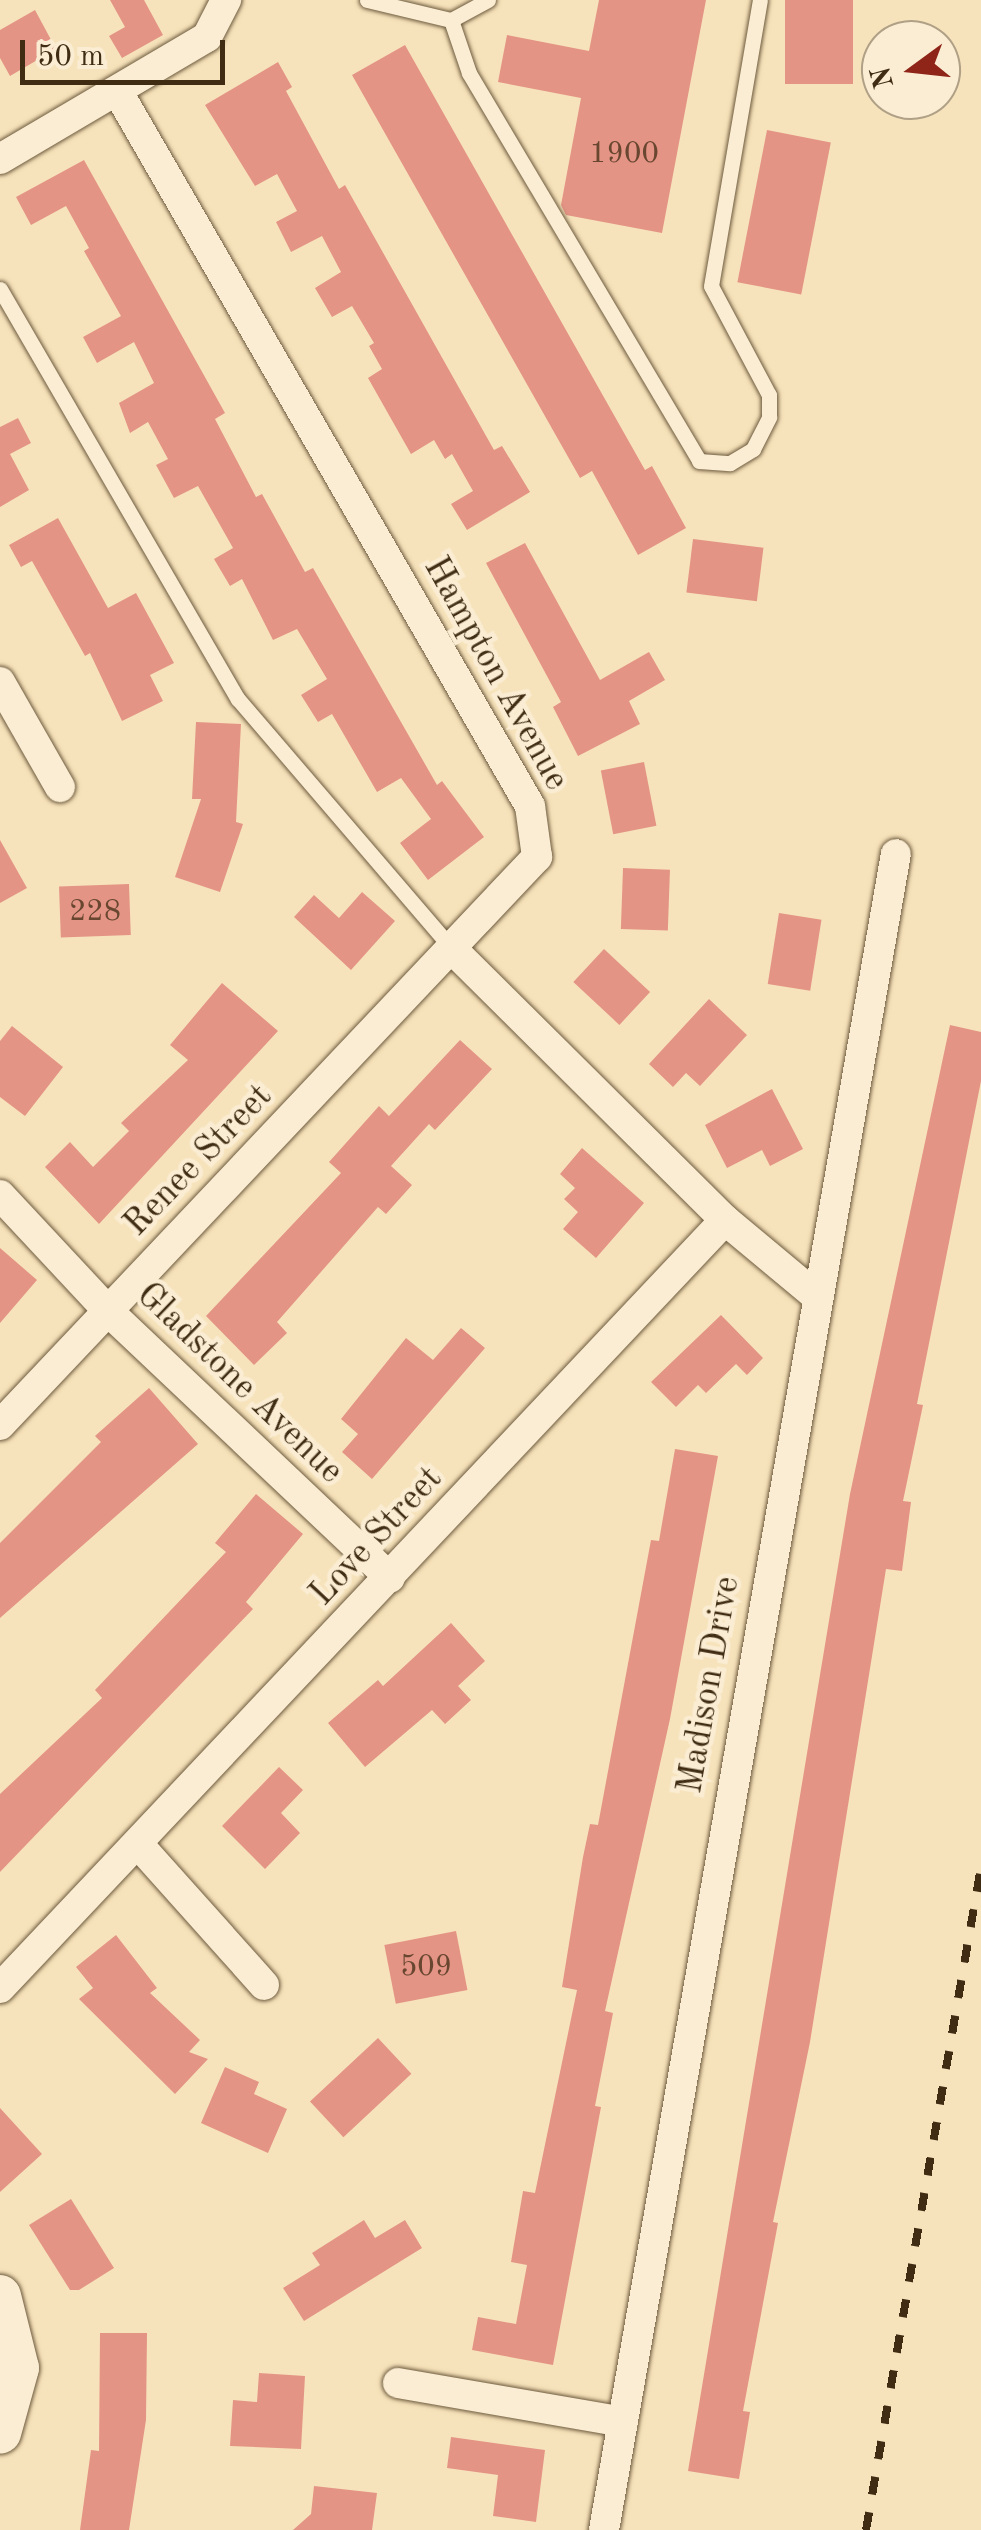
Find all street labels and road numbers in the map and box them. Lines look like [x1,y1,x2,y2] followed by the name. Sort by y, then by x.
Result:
[414,550,576,798] street label: Hampton Avenue
[116,1076,282,1246] street label: Renee Street
[127,1275,351,1493] street label: Gladstone Avenue
[302,1459,452,1615] street label: Love Street
[670,1573,750,1797] street label: Madison Drive

